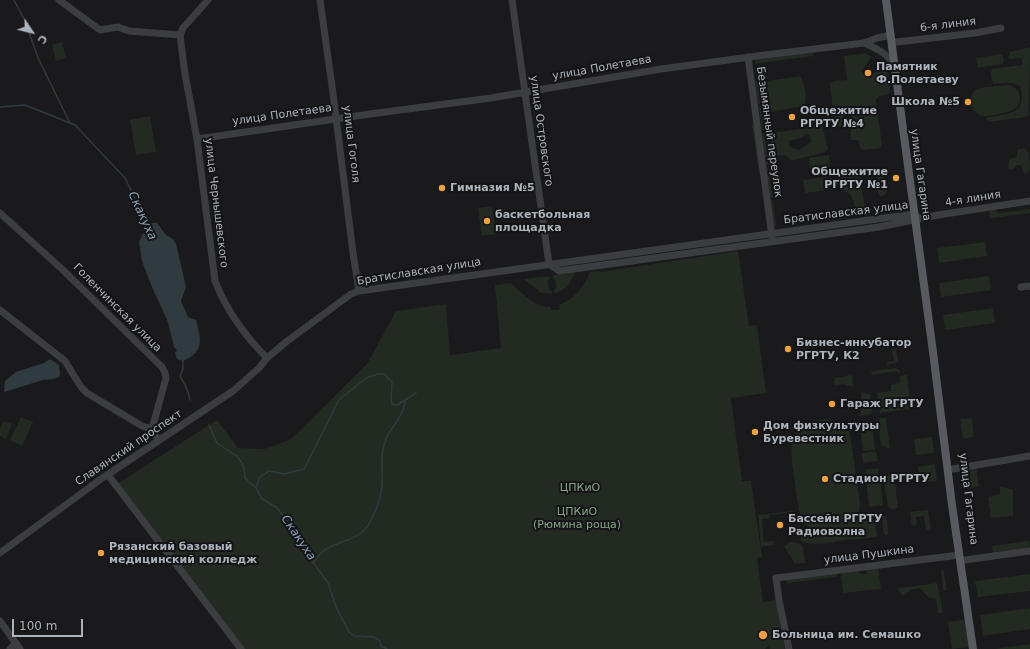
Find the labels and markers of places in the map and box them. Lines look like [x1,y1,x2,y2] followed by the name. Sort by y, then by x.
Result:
[876,60,959,86] place label: Памятник Ф.Полетаеву
[863,68,873,78] marker: Памятник Ф.Полетаеву
[891,95,960,109] place label: Школа №5
[963,97,973,107] marker: Школа №5
[800,104,877,130] place label: Общежитие РГРТУ №4
[787,112,797,122] marker: Общежитие РГРТУ №4
[811,165,888,191] place label: Общежитие РГРТУ №1
[891,173,901,183] marker: Общежитие РГРТУ №1
[450,181,535,195] place label: Гимназия №5
[437,183,447,193] marker: Гимназия №5
[495,208,590,234] place label: баскетбольная площадка
[482,216,492,226] marker: баскетбольная площадка
[796,336,911,362] place label: Бизнес-инкубатор РГРТУ, К2
[783,344,793,354] marker: Бизнес-инкубатор РГРТУ, К2
[840,397,924,411] place label: Гараж РГРТУ
[827,399,837,409] marker: Гараж РГРТУ
[763,419,879,445] place label: Дом физкультуры Буревестник
[750,427,760,437] marker: Дом физкультуры Буревестник
[833,472,930,486] place label: Стадион РГРТУ
[820,474,830,484] marker: Стадион РГРТУ
[788,512,883,538] place label: Бассейн РГРТУ Радиоволна
[775,520,785,530] marker: Бассейн РГРТУ Радиоволна
[109,540,257,566] place label: Рязанский базовый медицинский колледж
[96,548,106,558] marker: Рязанский базовый медицинский колледж
[772,628,921,642] place label: Больница им. Семашко
[757,629,769,641] marker: Больница им. Семашко

